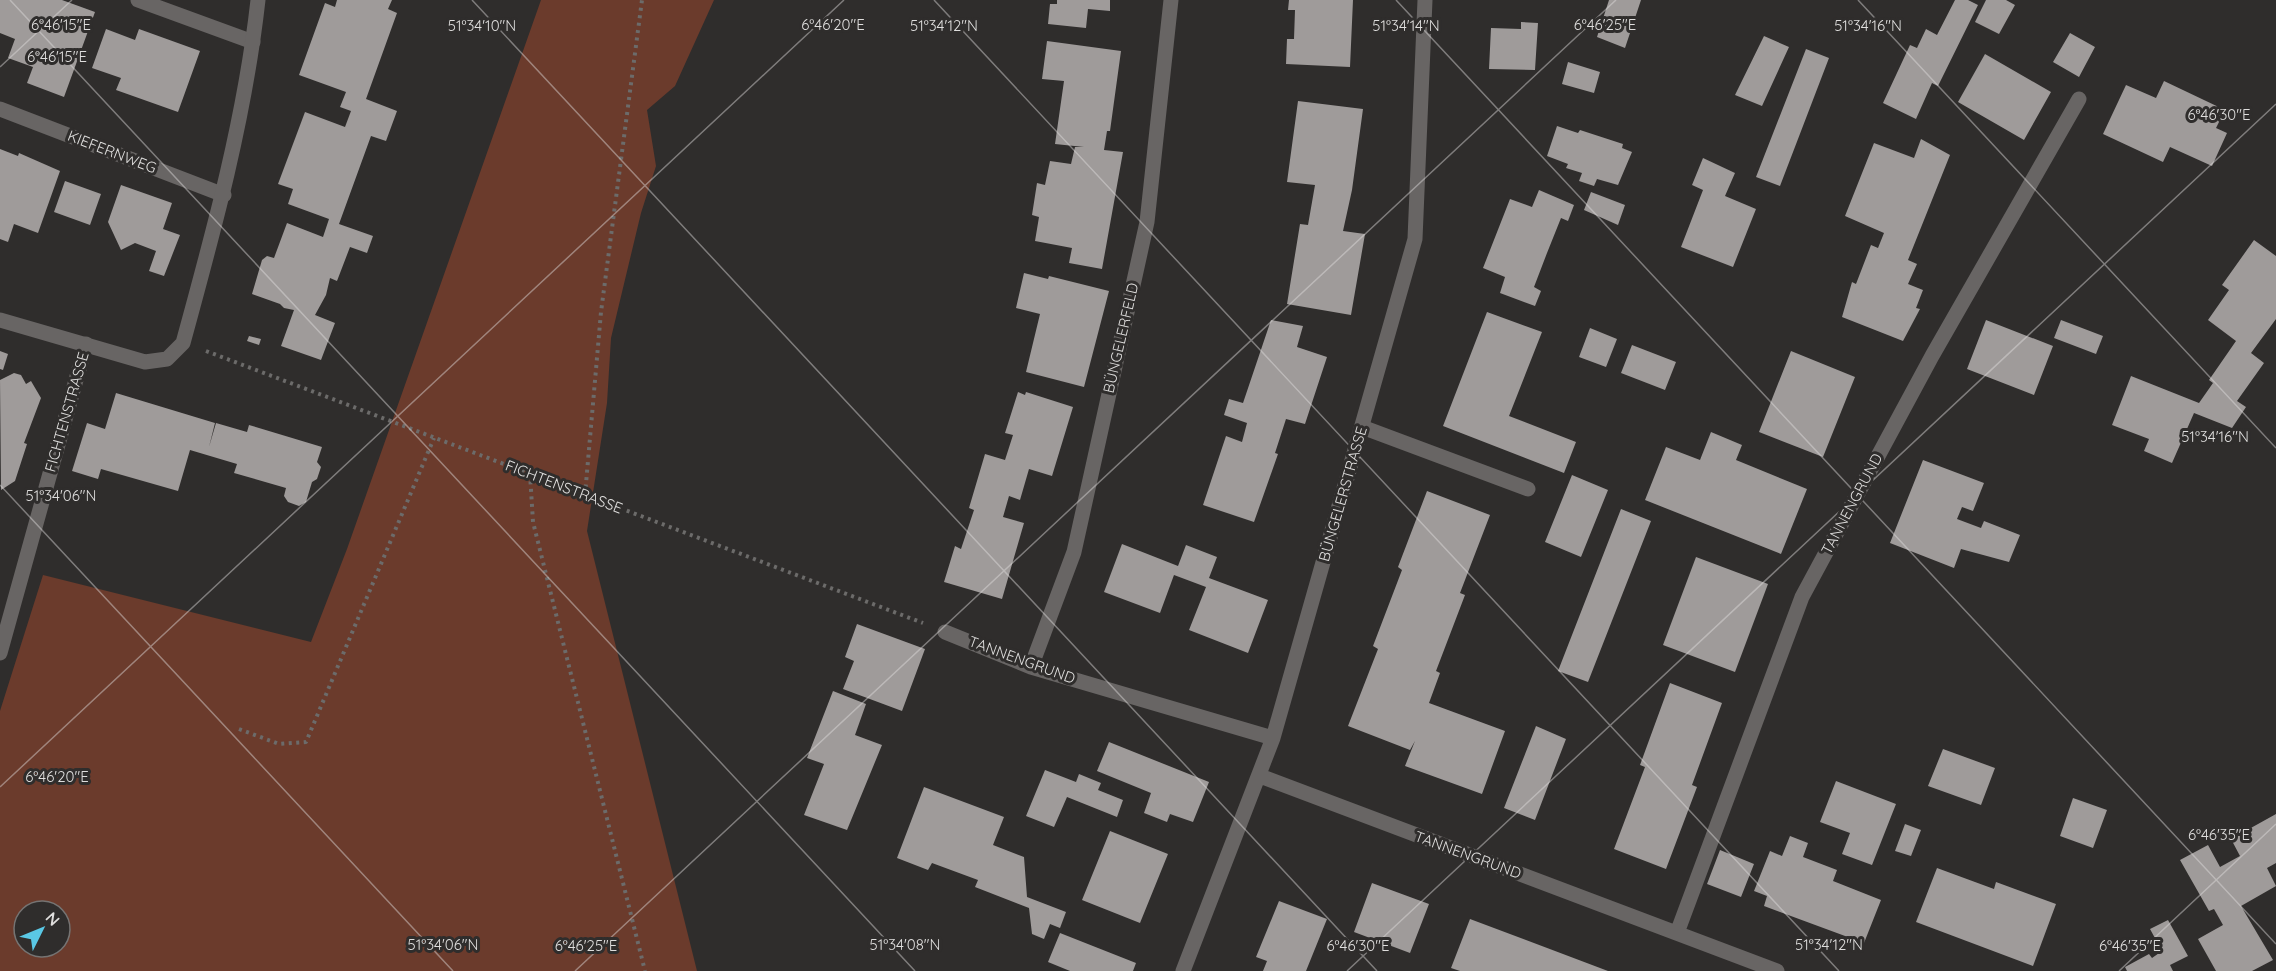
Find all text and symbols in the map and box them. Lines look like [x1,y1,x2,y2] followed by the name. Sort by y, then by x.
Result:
[31,15,91,34] text: 6°46'15"E
[801,15,865,34] text: 6°46'20"E
[1574,15,1636,34] text: 6°46'25"E
[448,16,516,35] text: 51°34'10"N
[910,16,978,35] text: 51°34'12"N
[1372,16,1440,35] text: 51°34'14"N
[1834,16,1902,35] text: 51°34'16"N
[27,47,87,66] text: 6°46'15"E
[2188,105,2250,124] text: 6°46'30"E
[65,126,159,177] street label: KIEFERNWEG
[1099,281,1142,395] street label: BÜNGELERFELD
[40,350,93,474] street label: FICHTENSTRASSE
[1314,424,1371,564] street label: BÜNGELERSTRASSE
[2181,427,2249,446] text: 51°34'16"N
[1817,450,1886,558] street label: TANNENGRUND
[503,455,625,518] street label: FICHTENSTRASSE
[25,486,97,505] text: 51°34'06"N
[966,631,1078,688] street label: TANNENGRUND
[25,767,89,786] text: 6°46'20"E
[2188,825,2250,844] text: 6°46'35"E
[1412,826,1524,883] street label: TANNENGRUND
[12,899,72,959] north arrow
[42,908,64,930] text: N
[407,935,479,954] text: 51°34'06"N
[869,935,941,954] text: 51°34'08"N
[1795,935,1863,954] text: 51°34'12"N
[555,936,617,955] text: 6°46'25"E
[1327,936,1389,955] text: 6°46'30"E
[2099,936,2161,955] text: 6°46'35"E

